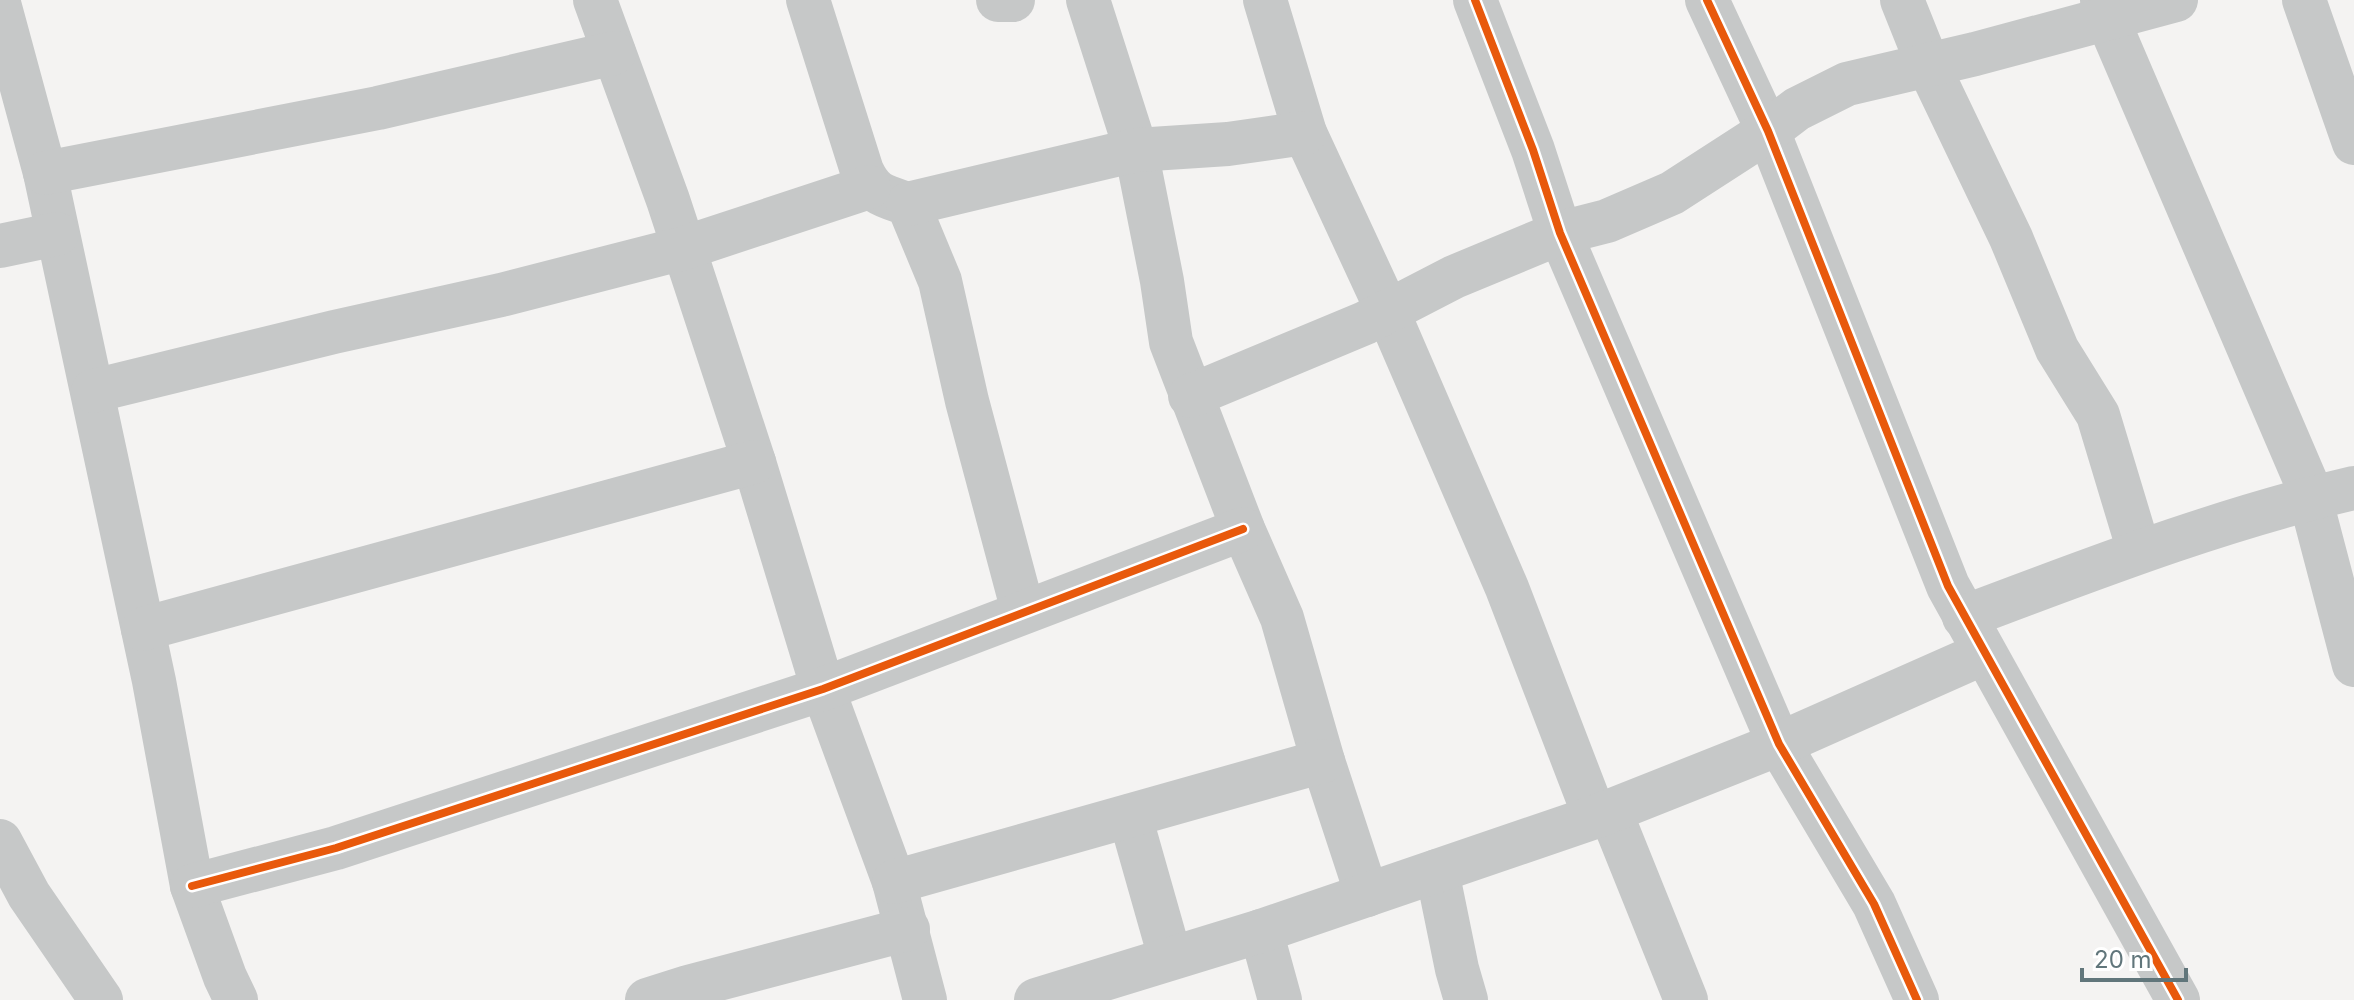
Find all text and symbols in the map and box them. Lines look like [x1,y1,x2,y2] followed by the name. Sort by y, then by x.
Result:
[2082,932,2186,982] scale bar
[2094,945,2152,974] text: 20 m

